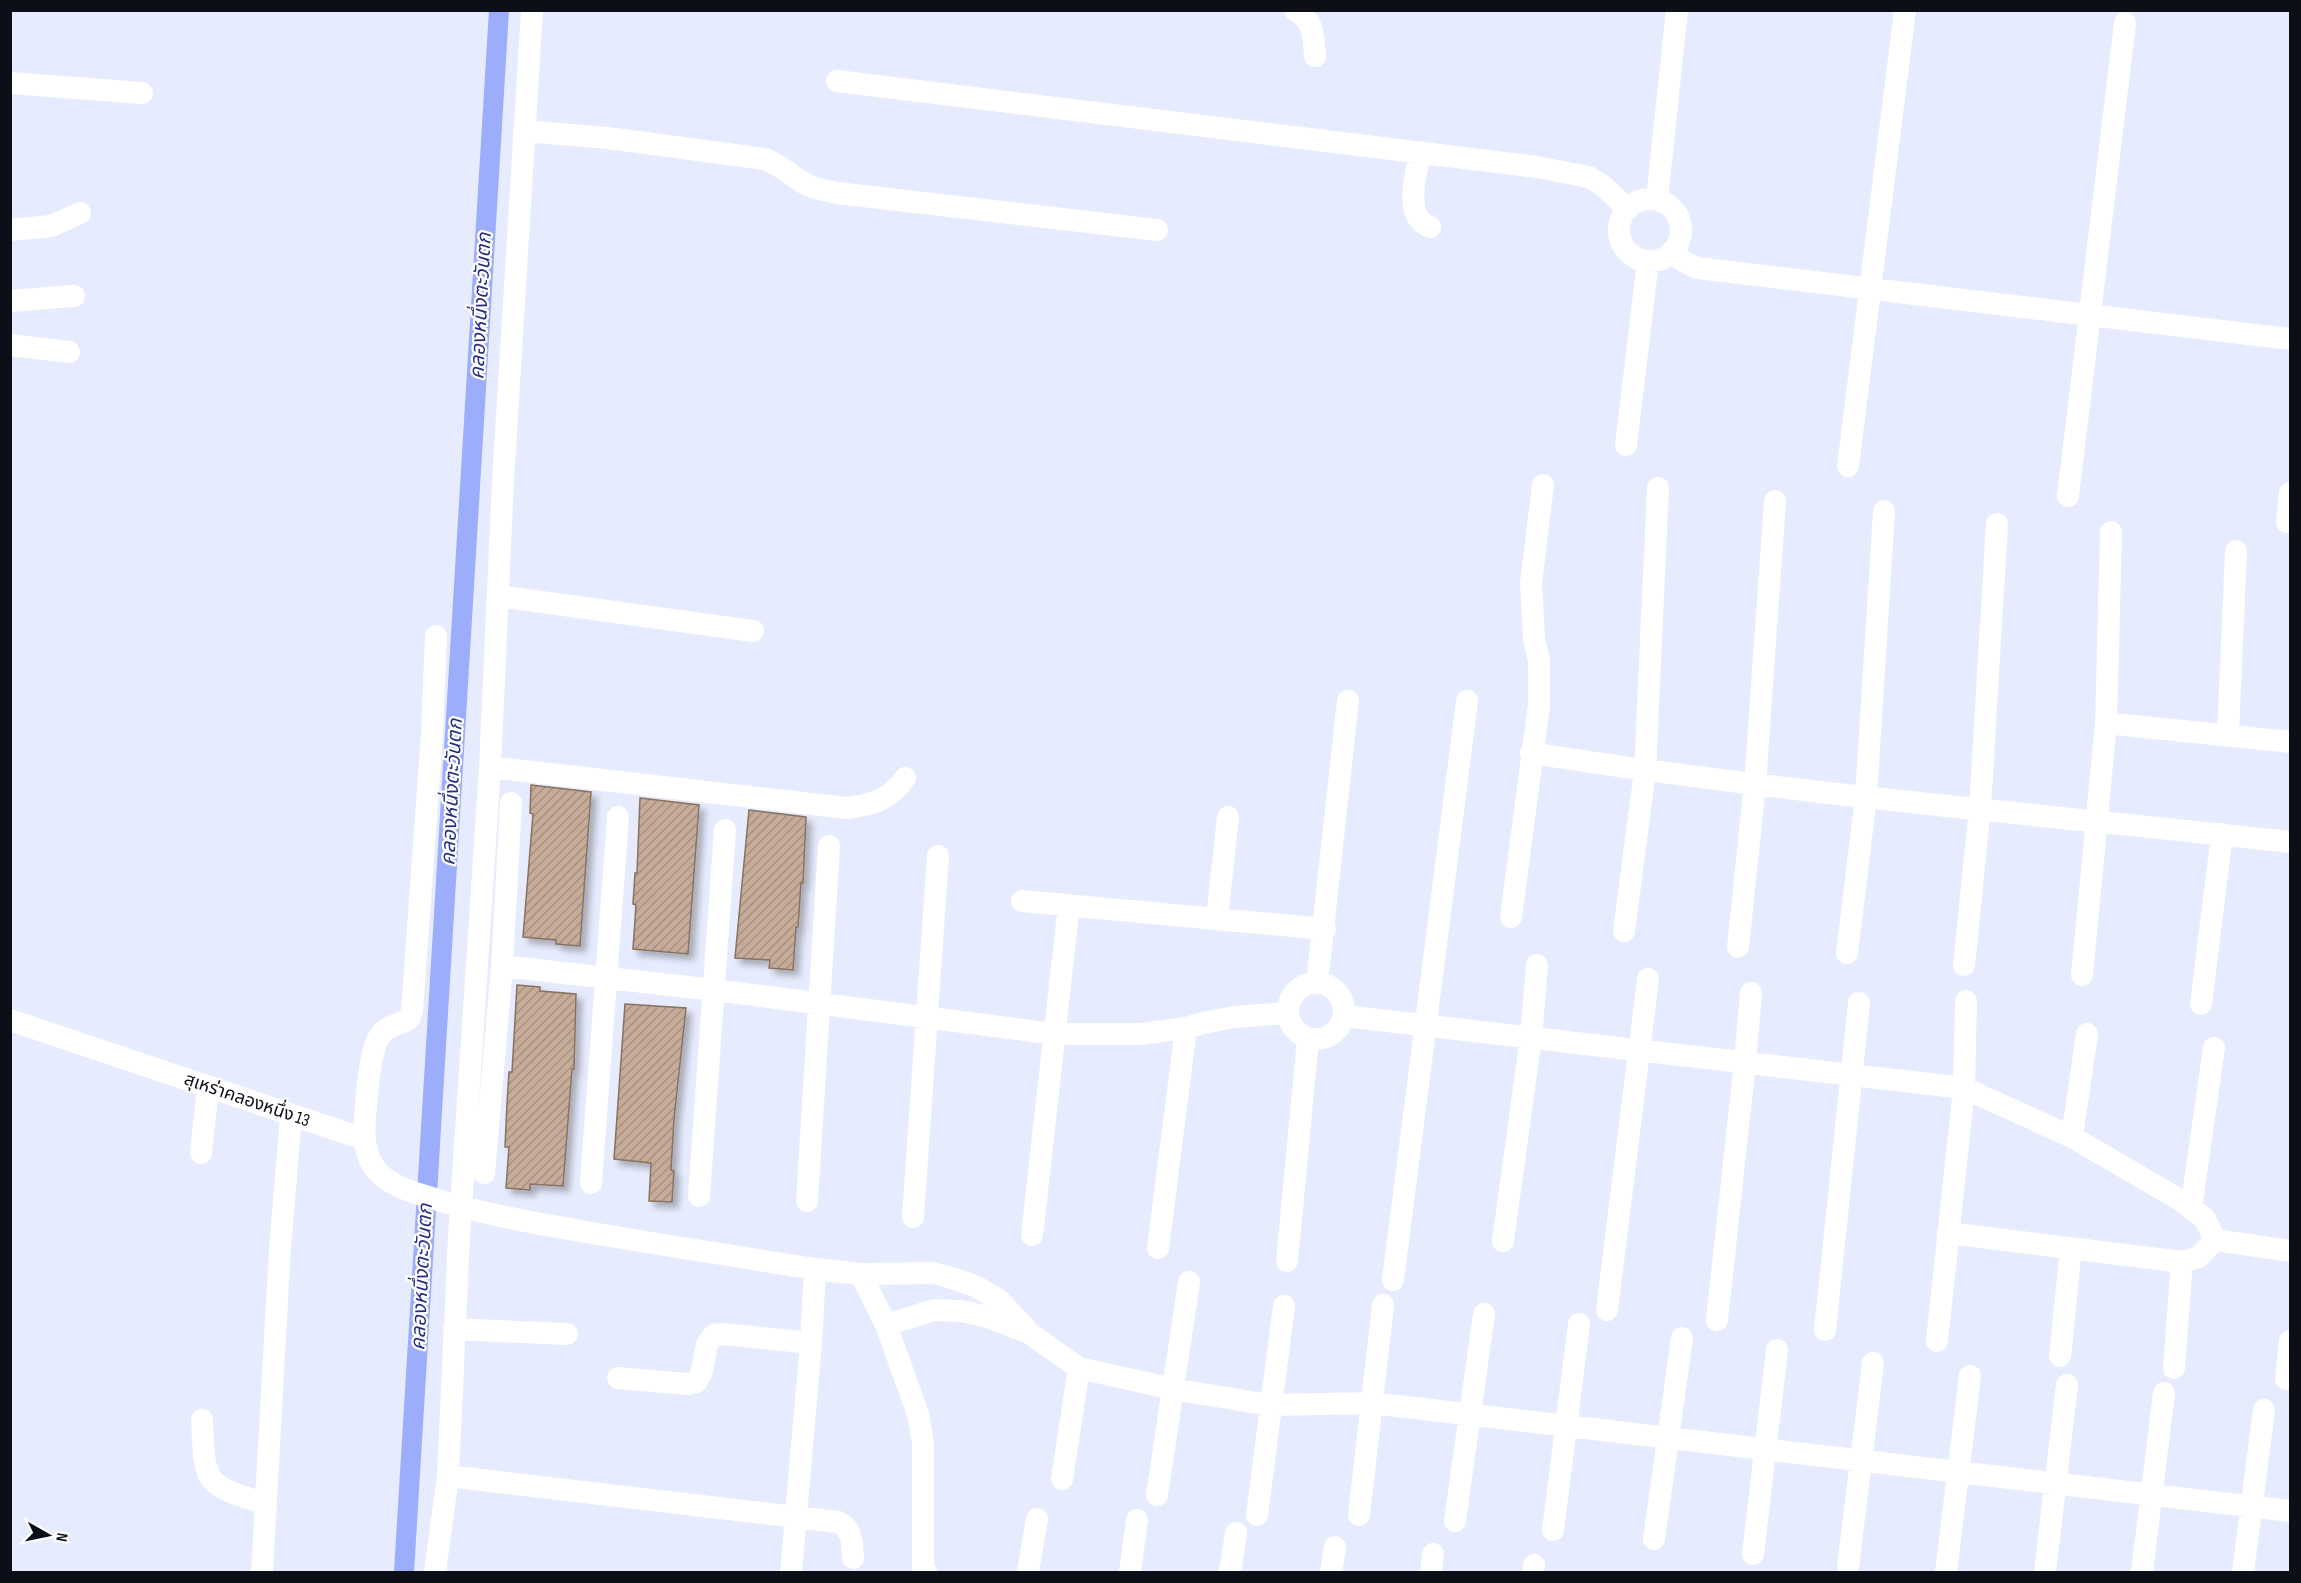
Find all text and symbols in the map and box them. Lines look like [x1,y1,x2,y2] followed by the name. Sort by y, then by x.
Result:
[462,231,497,380] water label: คลองหนึ่งตะวันตก
[433,717,468,866] water label: คลองหนึ่งตะวันตก
[181,1066,314,1131] street label: สุเหร่าคลองหนึ่ง 13
[403,1202,438,1351] water label: คลองหนึ่งตะวันตก
[18,1505,78,1565] north arrow
[51,1531,71,1543] text: N

